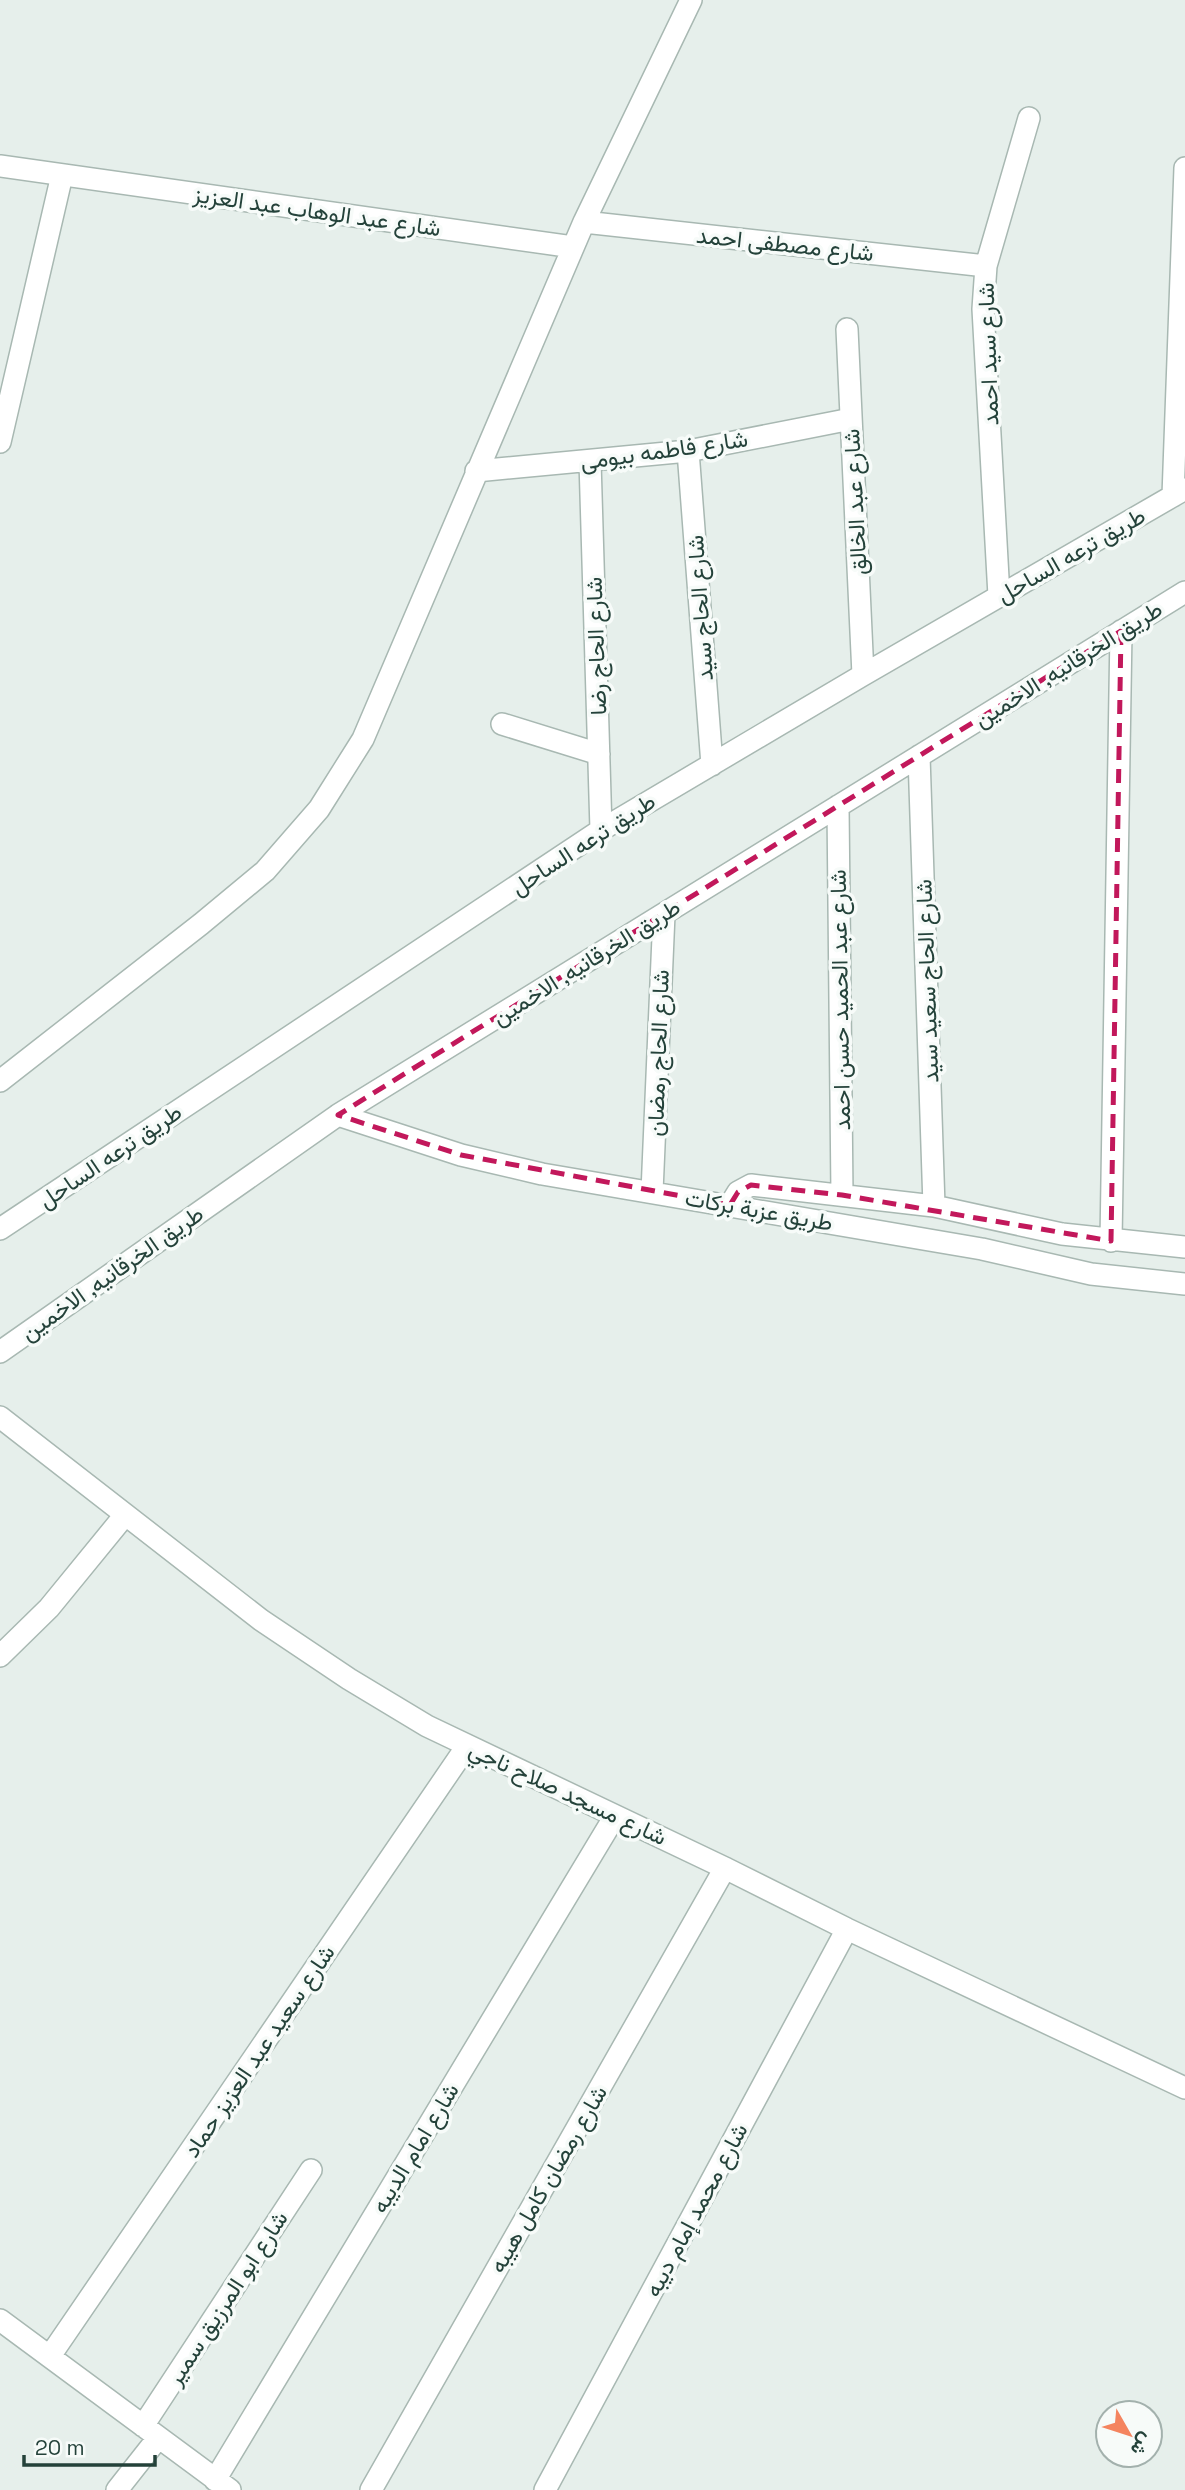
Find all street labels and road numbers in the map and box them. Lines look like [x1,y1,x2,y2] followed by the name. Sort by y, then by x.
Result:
[190,179,443,244] street label: شارع عبد الوهاب عبد العزيز
[695,220,875,269] street label: شارع مصطفى احمد
[971,282,1006,426] street label: شارع سيد احمد
[578,423,750,478] street label: شارع فاطمه بيومى
[836,428,875,576] street label: شارع عبد الخالق
[991,500,1151,610] street label: طريق ترعه الساحل
[680,534,721,682] street label: شارع الحاج سيد
[579,576,614,716] street label: شارع الحاج رضا
[968,594,1168,734] street label: طريق الخرقانيه, الاخمين
[505,786,661,902] street label: طريق ترعه الساحل
[823,869,858,1131] street label: شارع عبد الحميد حسن احمد
[908,879,947,1083] street label: شارع الحاج سعيد سيد
[486,892,686,1032] street label: طريق الخرقانيه, الاخمين
[640,969,677,1137] street label: شارع الحاج رمضان
[32,1097,188,1215] street label: طريق ترعه الساحل
[683,1182,835,1238] street label: طريق عزبة بركات
[15,1199,209,1347] street label: طريق الخرقانيه, الاخمين
[463,1734,672,1856] street label: شارع مسجد صلاح ناجي
[177,1939,342,2164] street label: شارع سعيد عبد العزيز حماد
[364,2077,466,2219] street label: شارع امام الديبه
[482,2080,615,2279] street label: شارع رمضان كامل هيبه
[638,2118,755,2303] street label: شارع محمد إمام ديبه
[159,2205,295,2392] street label: شارع ابو المرزيق سمير

